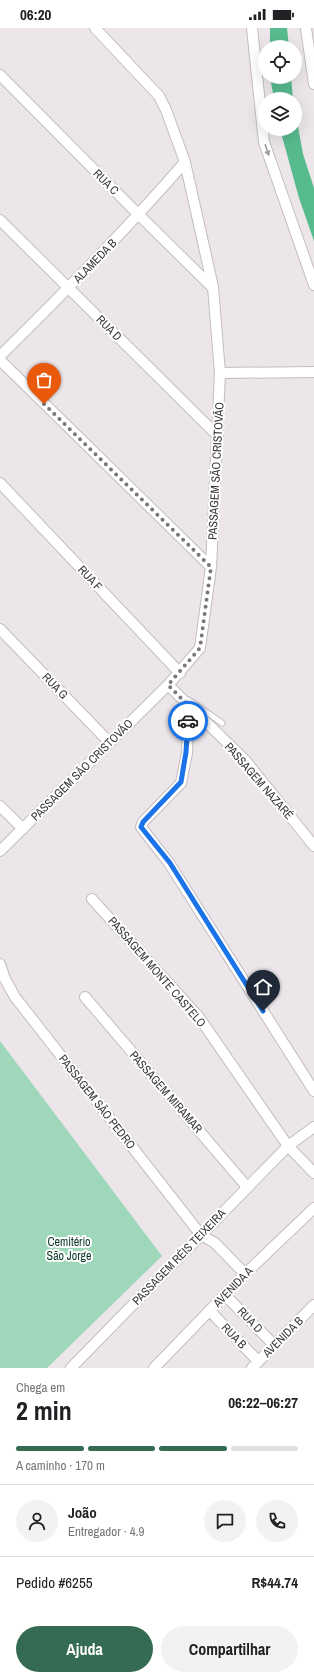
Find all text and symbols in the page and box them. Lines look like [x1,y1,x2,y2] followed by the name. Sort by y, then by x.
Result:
[20,4,51,25] text: 06:20
[258,40,302,136] map controls
[258,40,302,84] button: locate
[258,92,302,136] button: layers
[264,144,270,156] one-way arrow
[90,166,122,198] street label: RUA C
[69,235,120,287] street label: ALAMEDA B
[93,312,125,344] street label: RUA D
[27,363,61,404] pin
[33,369,55,391] icon: bag
[204,401,228,540] street label: PASSAGEM SÃO CRISTOVÃO
[74,562,106,594] street label: RUA F
[39,669,71,703] street label: RUA G
[168,701,208,741] courier
[177,710,199,732] icon: car
[28,715,137,824] street label: PASSAGEM SÃO CRISTOVÃO
[221,739,297,823] street label: PASSAGEM NAZARÉ
[105,913,210,1031] street label: PASSAGEM MONTE CASTELO
[246,970,280,1011] pin
[252,976,274,998] icon: home
[126,1048,206,1136] street label: PASSAGEM MIRAMAR
[55,1051,139,1153] street label: PASSAGEM SÃO PEDRO
[129,1205,229,1308] street label: PASSAGEM RÉIS TEIXEIRA
[47,1234,91,1264] park label: Cemitério São Jorge
[209,1263,257,1312] street label: AVENIDA A
[234,1304,266,1336] street label: RUA D
[259,1313,307,1361] street label: AVENIDA B
[218,1320,250,1352] street label: RUA B
[16,1379,65,1396] text: Chega em
[228,1392,298,1413] text: 06:22–06:27
[16,1393,72,1428] text: 2 min
[16,1457,105,1474] text: A caminho · 170 m
[16,1500,58,1542] button: person
[204,1500,246,1542] button: chat
[256,1500,298,1542] button: phone
[68,1502,97,1523] text: João
[68,1523,144,1540] text: Entregador · 4.9
[16,1572,93,1593] text: Pedido #6255
[251,1572,298,1593] text: R$44.74
[16,1626,153,1672] button: Ajuda
[161,1626,298,1672] button: Compartilhar

